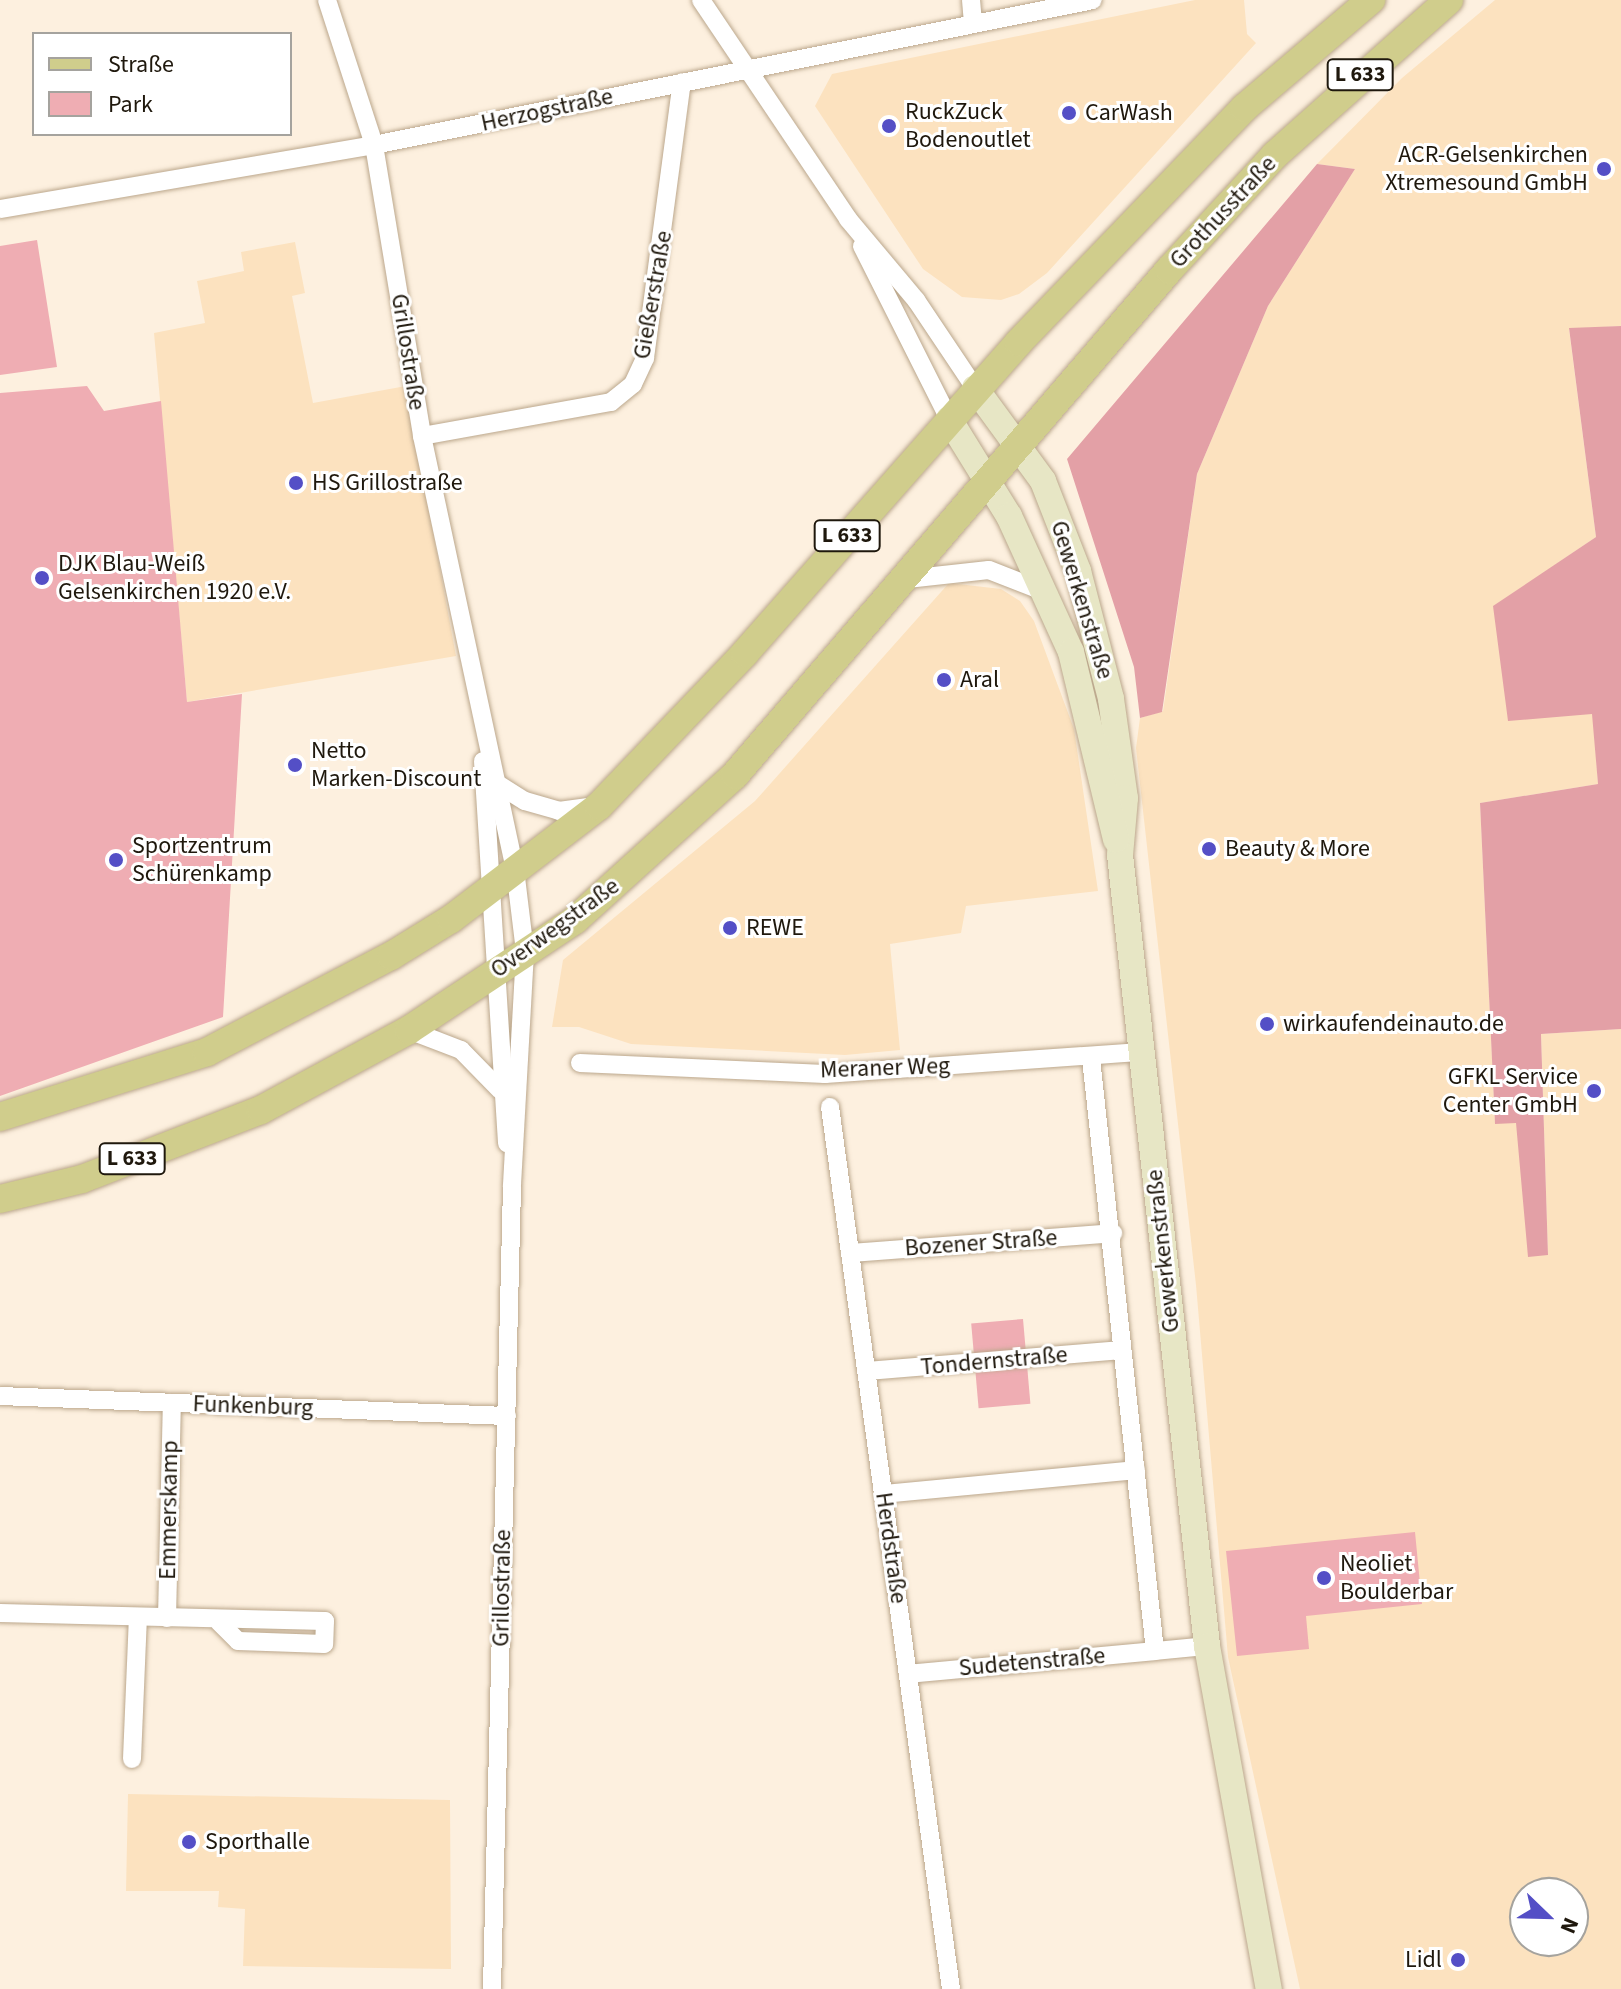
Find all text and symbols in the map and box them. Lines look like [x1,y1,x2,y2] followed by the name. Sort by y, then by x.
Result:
[32,32,292,136] legend
[108,47,174,82] text: Straße
[1326,57,1394,93] road number: L 633
[478,82,616,138] street label: Herzogstraße
[108,87,153,122] text: Park
[905,98,1031,154] place label: RuckZuck Bodenoutlet
[1085,99,1173,127] place label: CarWash
[1060,104,1078,122] marker: CarWash
[880,117,898,135] marker: RuckZuck Bodenoutlet
[1385,141,1588,197] place label: ACR-Gelsenkirchen Xtremesound GmbH
[1164,150,1282,274] street label: Grothusstraße
[1595,160,1613,178] marker: ACR-Gelsenkirchen Xtremesound GmbH
[628,229,678,361] street label: Gießerstraße
[385,292,431,412] street label: Grillostraße
[312,469,463,497] place label: HS Grillostraße
[287,474,305,492] marker: HS Grillostraße
[1044,517,1120,683] street label: Gewerkenstraße
[813,518,881,554] road number: L 633
[58,550,291,606] place label: DJK Blau-Weiß Gelsenkirchen 1920 e.V.
[33,569,51,587] marker: DJK Blau-Weiß Gelsenkirchen 1920 e.V.
[960,666,999,694] place label: Aral
[935,671,953,689] marker: Aral
[311,737,481,793] place label: Netto Marken-Discount
[286,756,304,774] marker: Netto Marken-Discount
[132,832,272,888] place label: Sportzentrum Schürenkamp
[1225,835,1370,863] place label: Beauty & More
[1200,840,1218,858] marker: Beauty & More
[107,851,125,869] marker: Sportzentrum Schürenkamp
[485,872,625,984] street label: Overwegstraße
[746,914,804,942] place label: REWE
[721,919,739,937] marker: REWE
[1283,1010,1504,1038] place label: wirkaufendeinauto.de
[1258,1015,1276,1033] marker: wirkaufendeinauto.de
[820,1051,950,1085] street label: Meraner Weg
[1443,1063,1578,1119] place label: GFKL Service Center GmbH
[1585,1082,1603,1100] marker: GFKL Service Center GmbH
[98,1141,166,1177] road number: L 633
[1140,1168,1186,1334] street label: Gewerkenstraße
[904,1223,1058,1263] street label: Bozener Straße
[919,1340,1069,1382] street label: Tondernstraße
[192,1390,314,1422] street label: Funkenburg
[153,1440,185,1580] street label: Emmerskamp
[869,1490,913,1606] street label: Herdstraße
[487,1529,517,1647] street label: Grillostraße
[1340,1550,1453,1606] place label: Neoliet Boulderbar
[1315,1569,1333,1587] marker: Neoliet Boulderbar
[958,1641,1106,1683] street label: Sudetenstraße
[205,1828,310,1856] place label: Sporthalle
[180,1833,198,1851] marker: Sporthalle
[1509,1877,1589,1957] north arrow
[1552,1913,1587,1939] text: N
[1405,1946,1442,1974] place label: Lidl
[1449,1951,1467,1969] marker: Lidl

